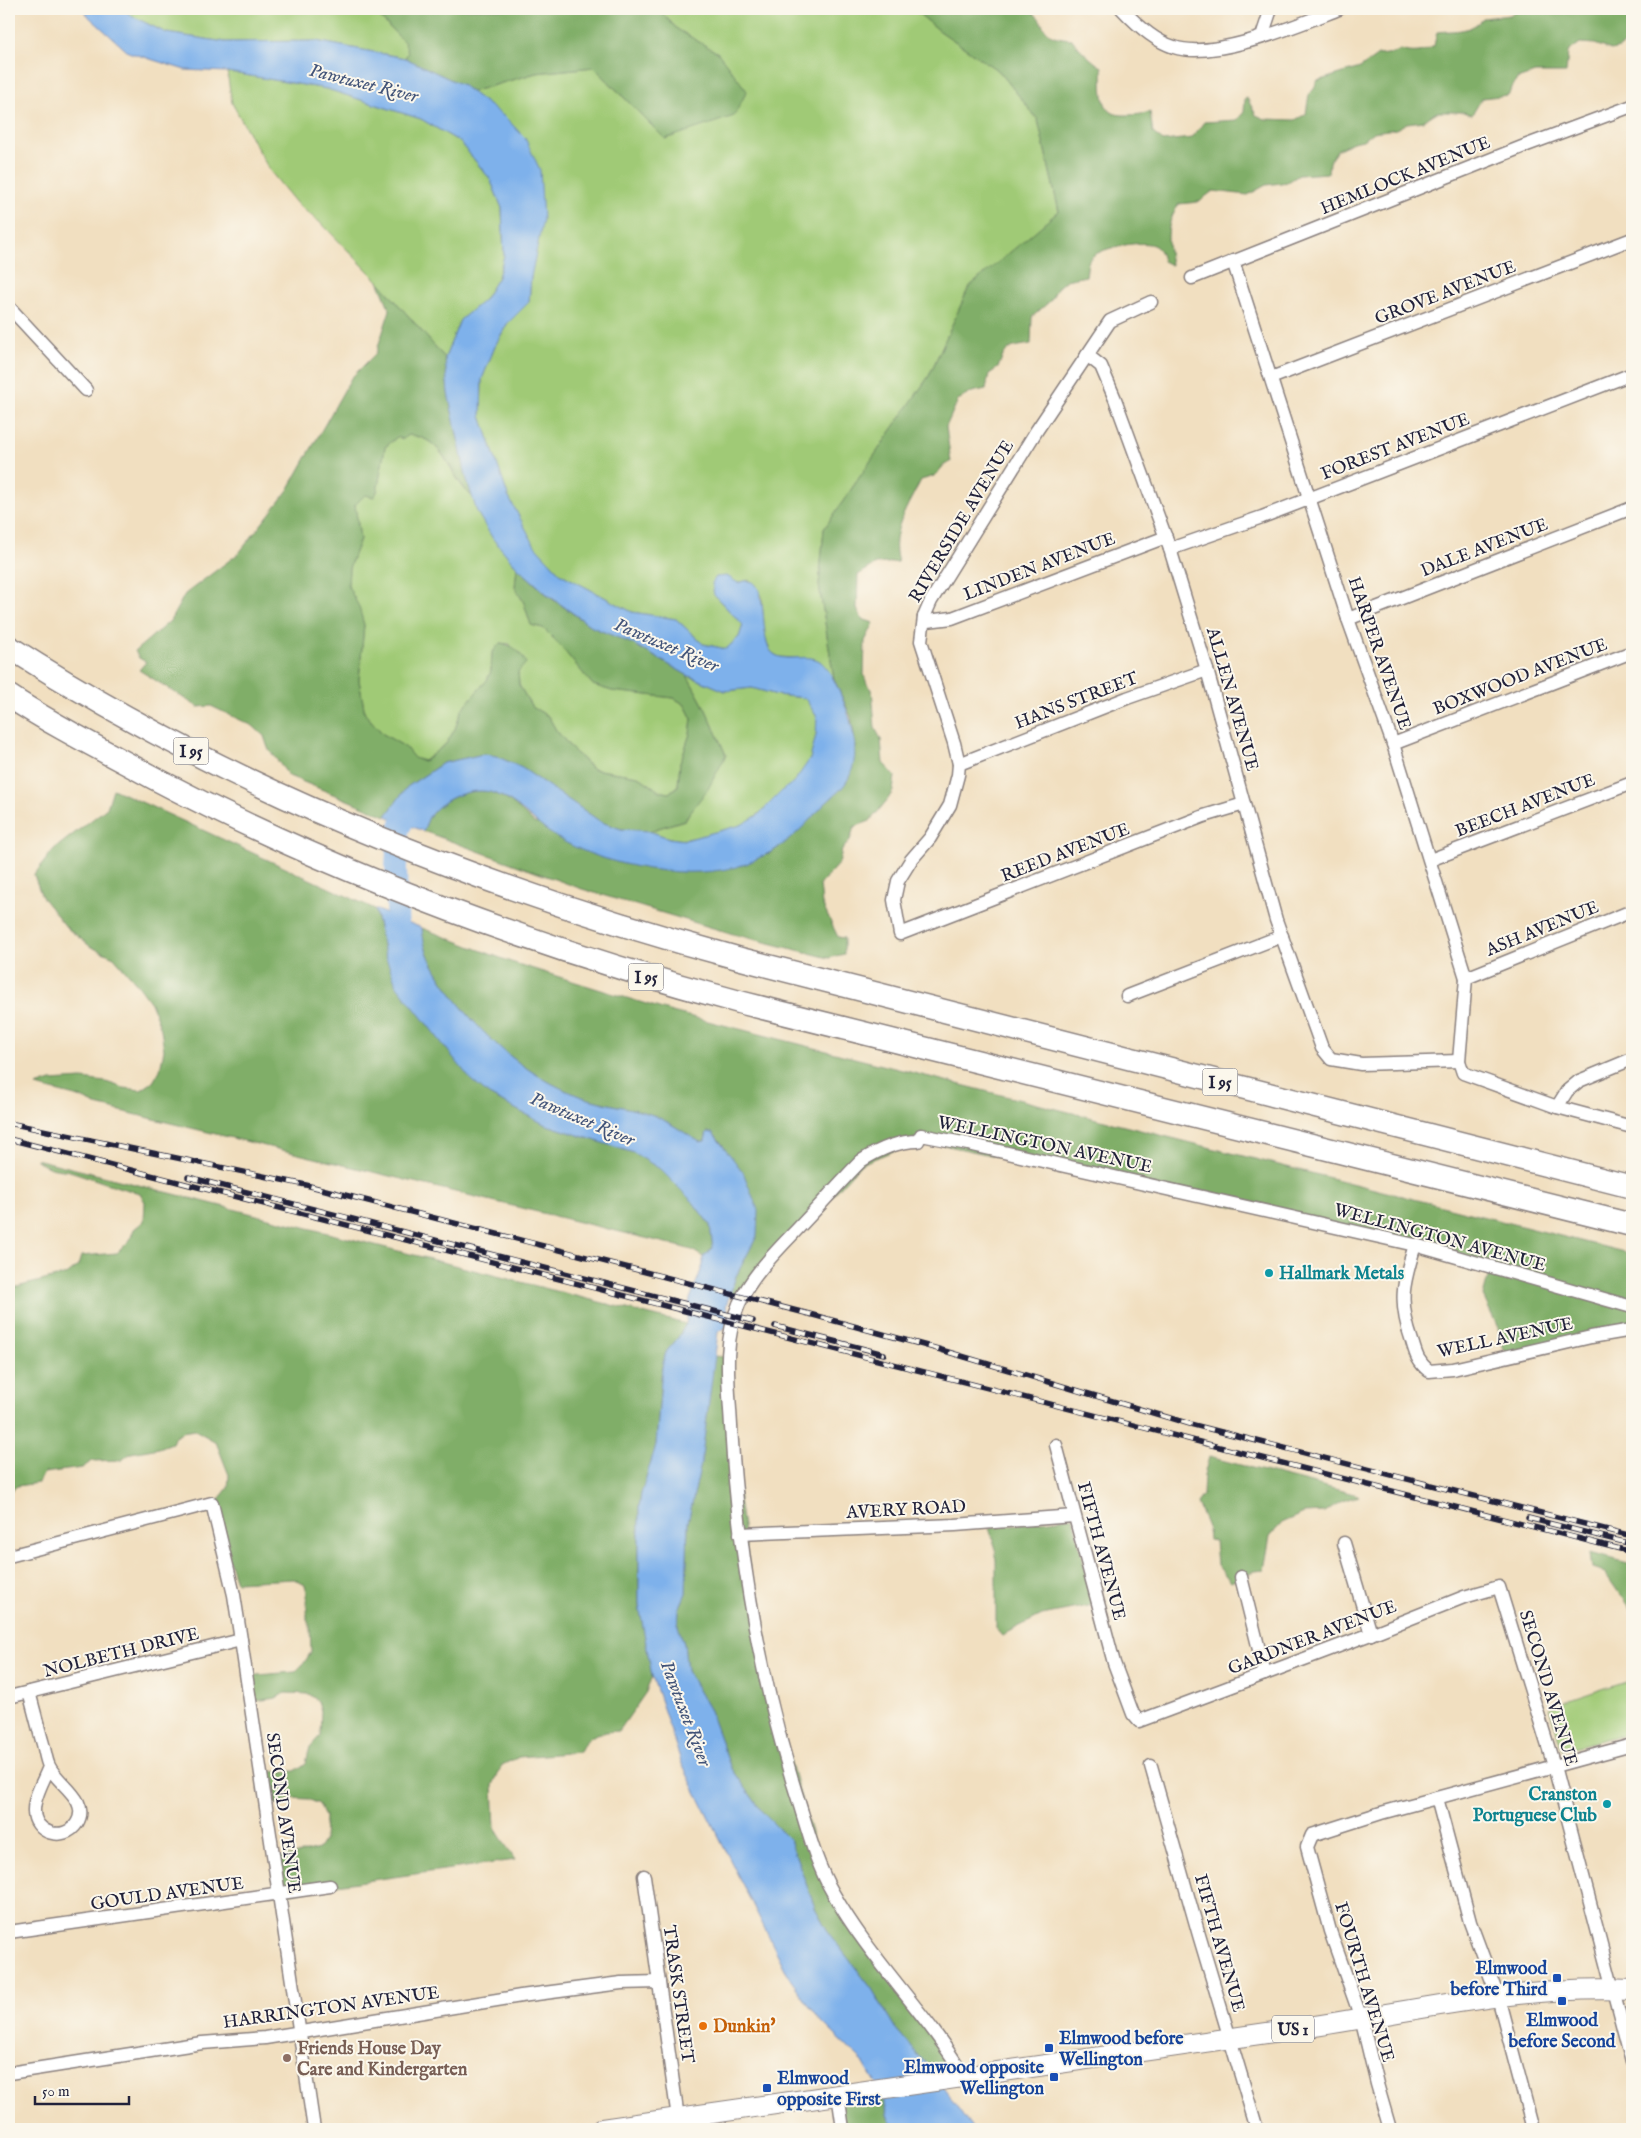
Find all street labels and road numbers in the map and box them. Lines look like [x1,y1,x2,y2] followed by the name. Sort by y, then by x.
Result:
[1317,132,1494,221] street label: HEMLOCK AVENUE
[1372,256,1519,331] street label: GROVE AVENUE
[1318,408,1473,486] street label: FOREST AVENUE
[905,436,1020,607] street label: RIVERSIDE AVENUE
[1418,514,1551,583] street label: DALE AVENUE
[960,528,1119,607] street label: LINDEN AVENUE
[1342,574,1416,733] street label: HARPER AVENUE
[1200,624,1263,774] street label: ALLEN AVENUE
[1430,634,1611,721] street label: BOXWOOD AVENUE
[1012,667,1141,735] street label: HANS STREET
[174,738,208,764] road number: I 95
[1452,769,1599,844] street label: BEECH AVENUE
[998,818,1133,888] street label: REED AVENUE
[1482,896,1602,963] street label: ASH AVENUE
[628,964,664,990] road number: I 95
[1202,1068,1238,1096] road number: I 95
[935,1111,1154,1179] street label: WELLINGTON AVENUE
[1331,1199,1548,1278] street label: WELLINGTON AVENUE
[1435,1313,1575,1364] street label: WELL AVENUE
[1071,1480,1130,1623] street label: FIFTH AVENUE
[845,1496,966,1525] street label: AVERY ROAD
[1225,1596,1400,1681] street label: GARDNER AVENUE
[1513,1608,1582,1769] street label: SECOND AVENUE
[41,1623,202,1684] street label: NOLBETH DRIVE
[260,1731,305,1895] street label: SECOND AVENUE
[89,1872,245,1917] street label: GOULD AVENUE
[1188,1872,1249,2015] street label: FIFTH AVENUE
[1328,1900,1399,2065] street label: FOURTH AVENUE
[656,1924,699,2065] street label: TRASK STREET
[222,1982,441,2035] street label: HARRINGTON AVENUE
[1272,2016,1314,2042] road number: US 1

